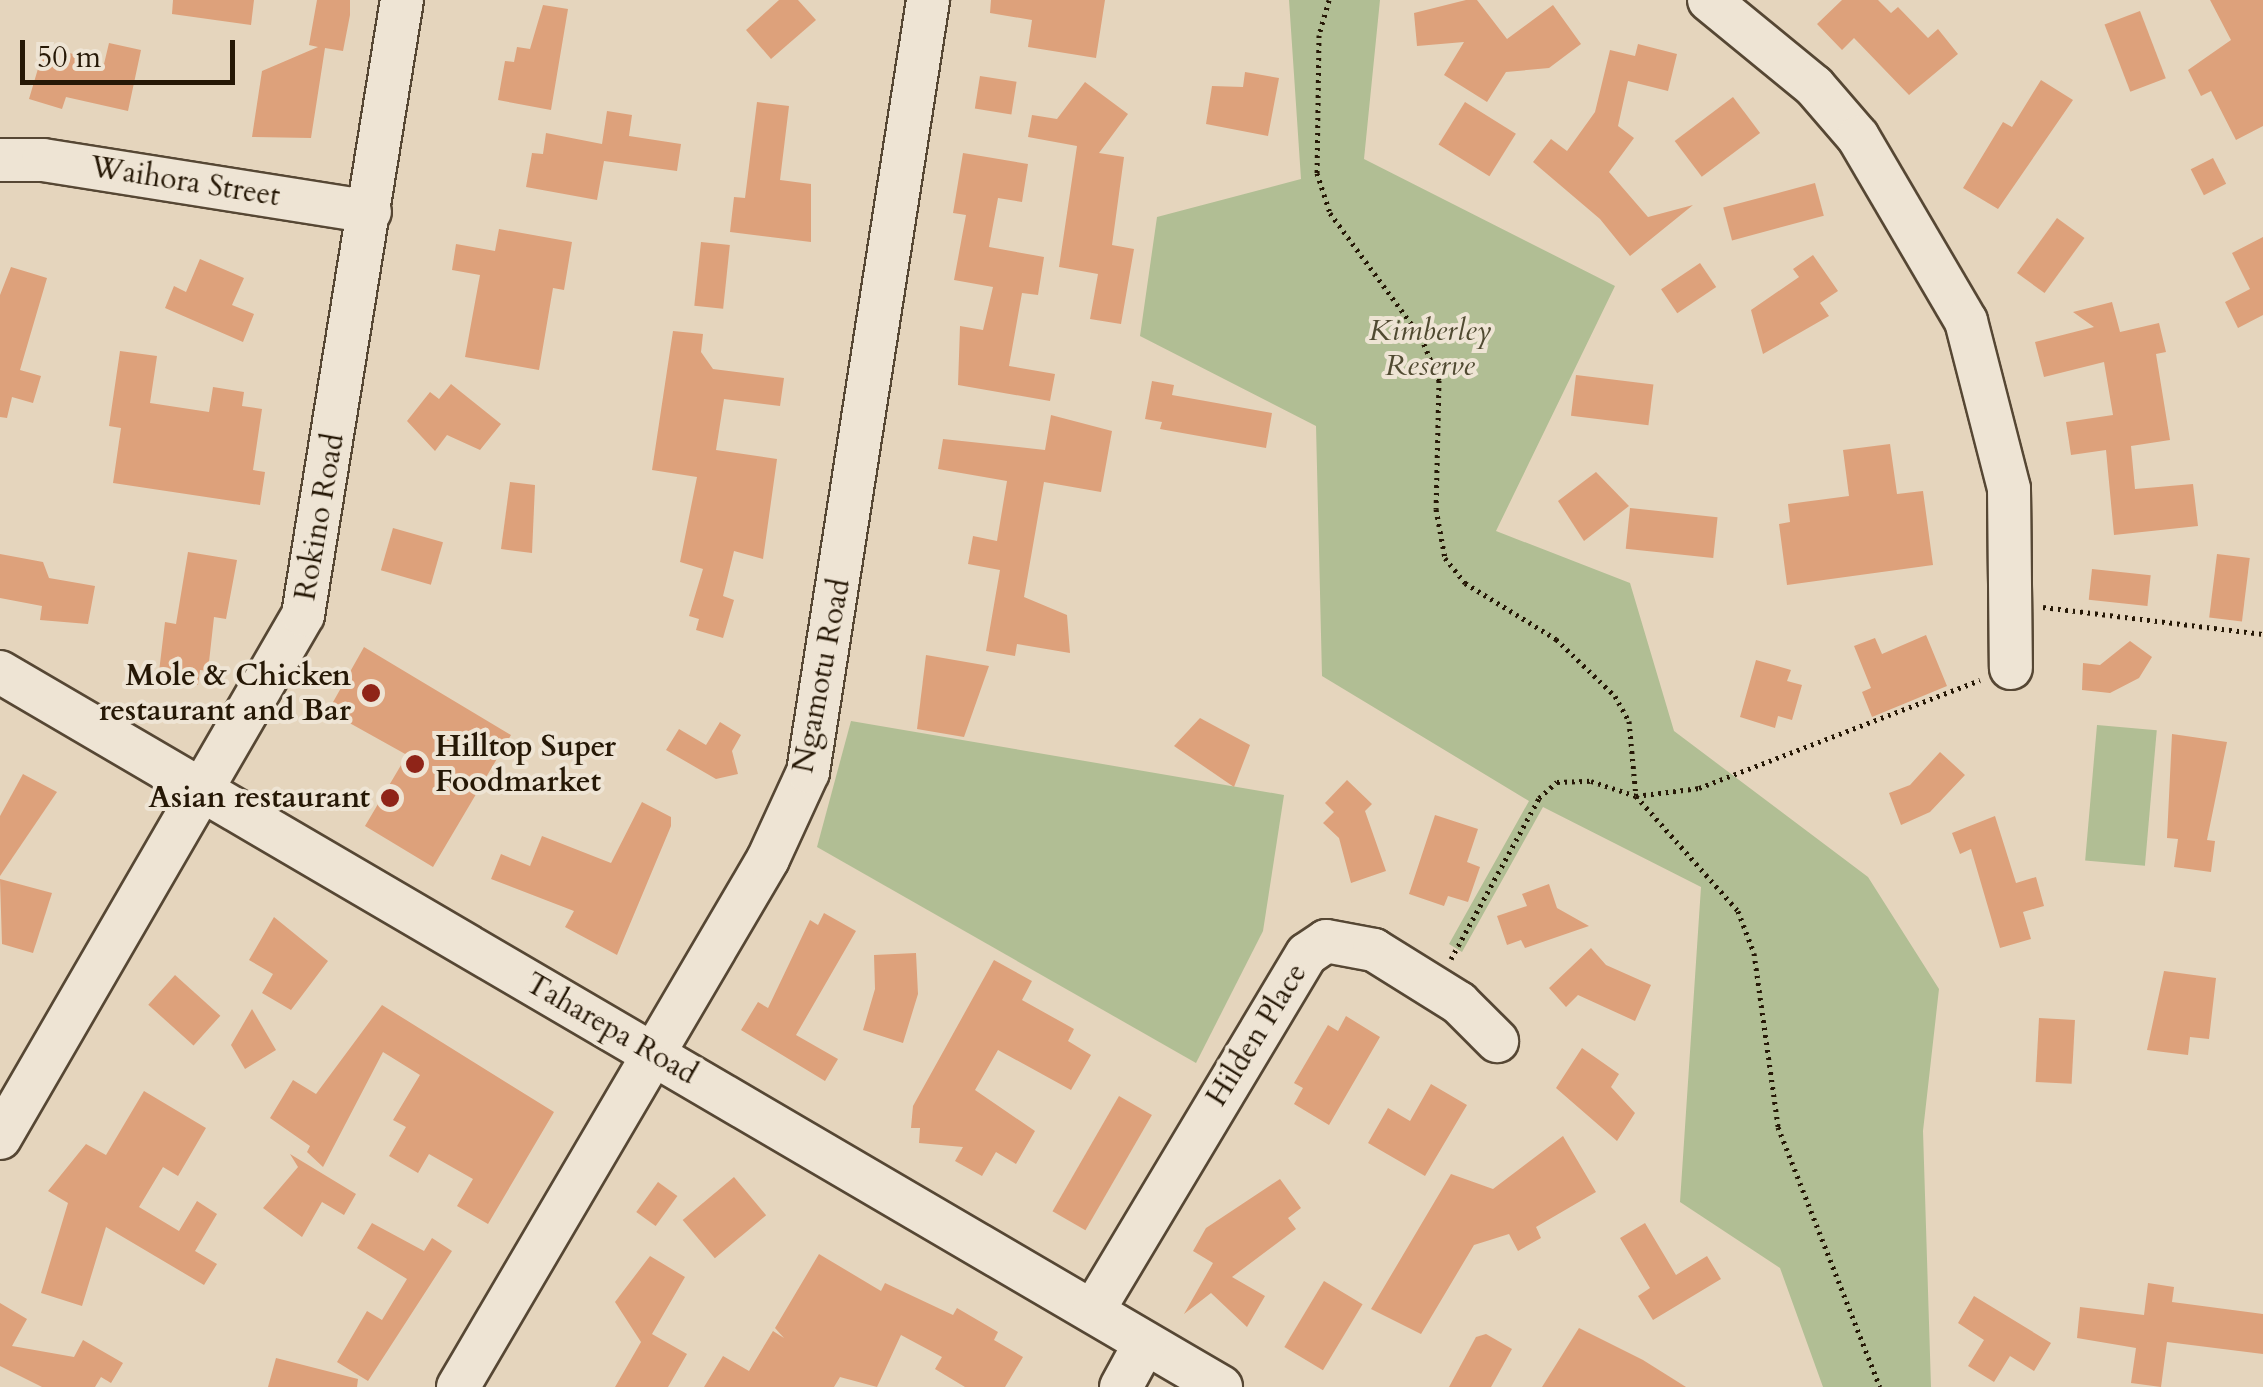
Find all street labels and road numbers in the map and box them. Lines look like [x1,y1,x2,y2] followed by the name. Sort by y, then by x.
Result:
[88,149,282,215] street label: Waihora Street
[288,431,352,603] street label: Rokino Road
[786,576,858,776] street label: Ngamotu Road
[1199,957,1315,1113] street label: Hilden Place
[519,965,703,1093] street label: Taharepa Road

